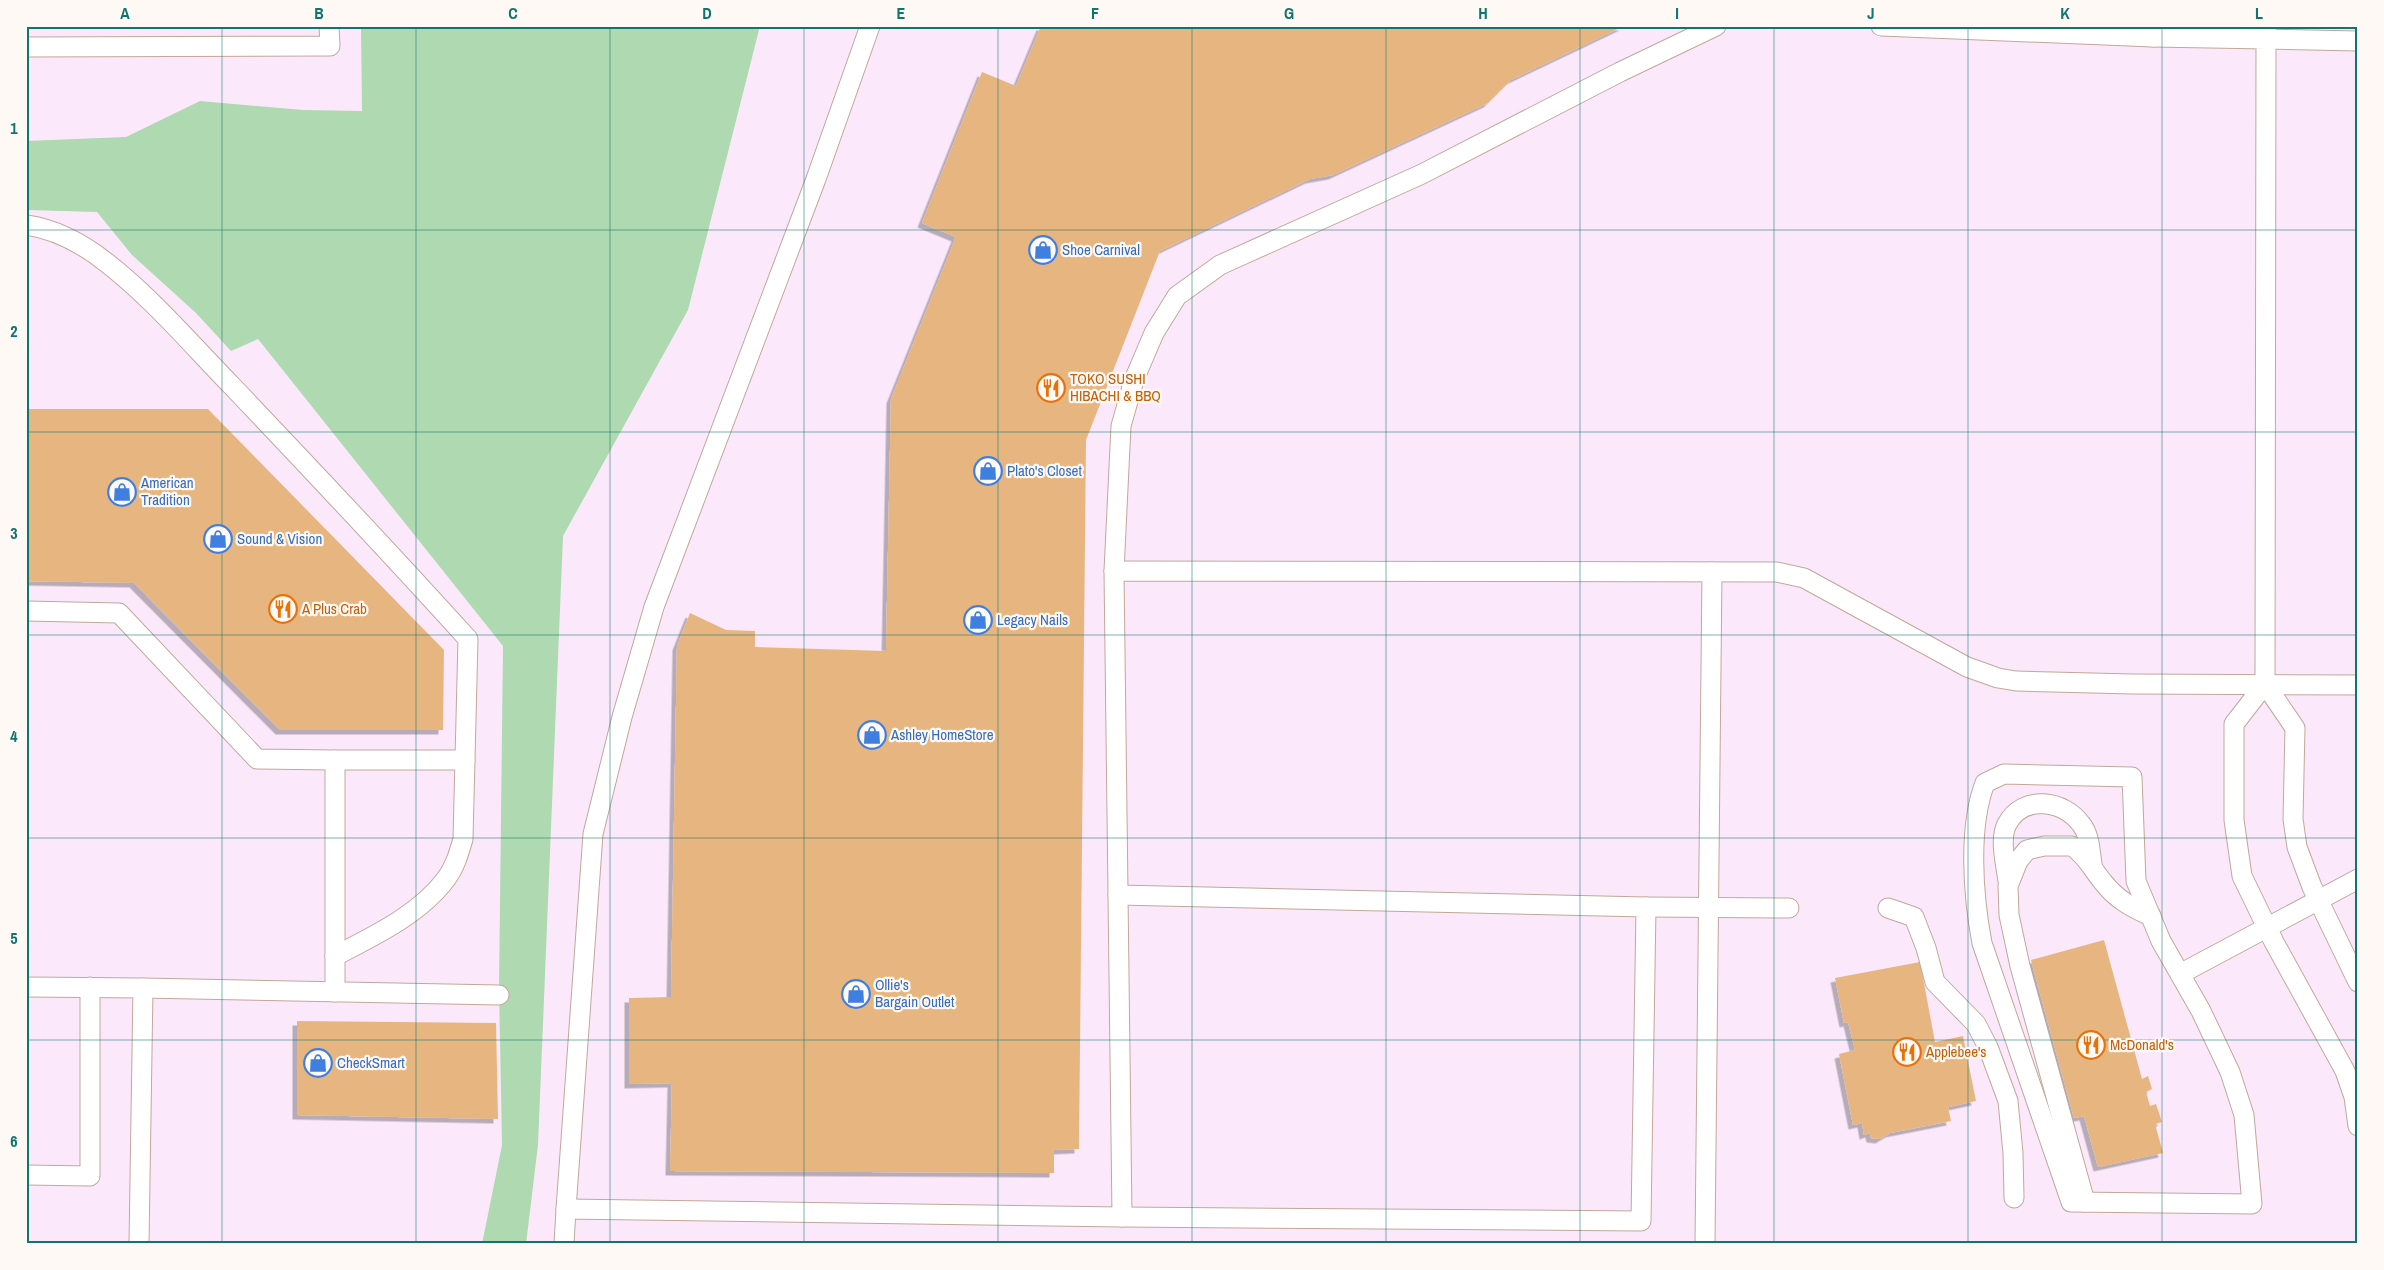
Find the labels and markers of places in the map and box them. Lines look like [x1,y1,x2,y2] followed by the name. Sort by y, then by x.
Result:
[1028,235,1058,265] shop icon: Shoe Carnival
[1062,239,1140,260] place label: Shoe Carnival
[1070,368,1161,406] place label: TOKO SUSHI HIBACHI & BBQ
[1036,373,1066,403] restaurant icon: TOKO SUSHI HIBACHI & BBQ
[973,456,1003,486] shop icon: Plato's Closet
[1007,460,1082,481] place label: Plato's Closet
[140,472,194,510] place label: American Tradition
[107,477,137,507] shop icon: American Tradition
[203,524,233,554] shop icon: Sound & Vision
[237,528,322,549] place label: Sound & Vision
[268,594,298,624] restaurant icon: A Plus Crab
[301,598,367,619] place label: A Plus Crab
[963,605,993,635] shop icon: Legacy Nails
[997,609,1068,630] place label: Legacy Nails
[857,720,887,750] shop icon: Ashley HomeStore
[890,724,994,745] place label: Ashley HomeStore
[875,974,955,1012] place label: Ollie's Bargain Outlet
[841,979,871,1009] shop icon: Ollie's Bargain Outlet
[2076,1030,2106,1060] restaurant icon: McDonald's
[2110,1034,2174,1055] place label: McDonald's
[1892,1037,1922,1067] restaurant icon: Applebee's
[1925,1041,1986,1062] place label: Applebee's
[303,1048,333,1078] shop icon: CheckSmart
[337,1052,405,1073] place label: CheckSmart

